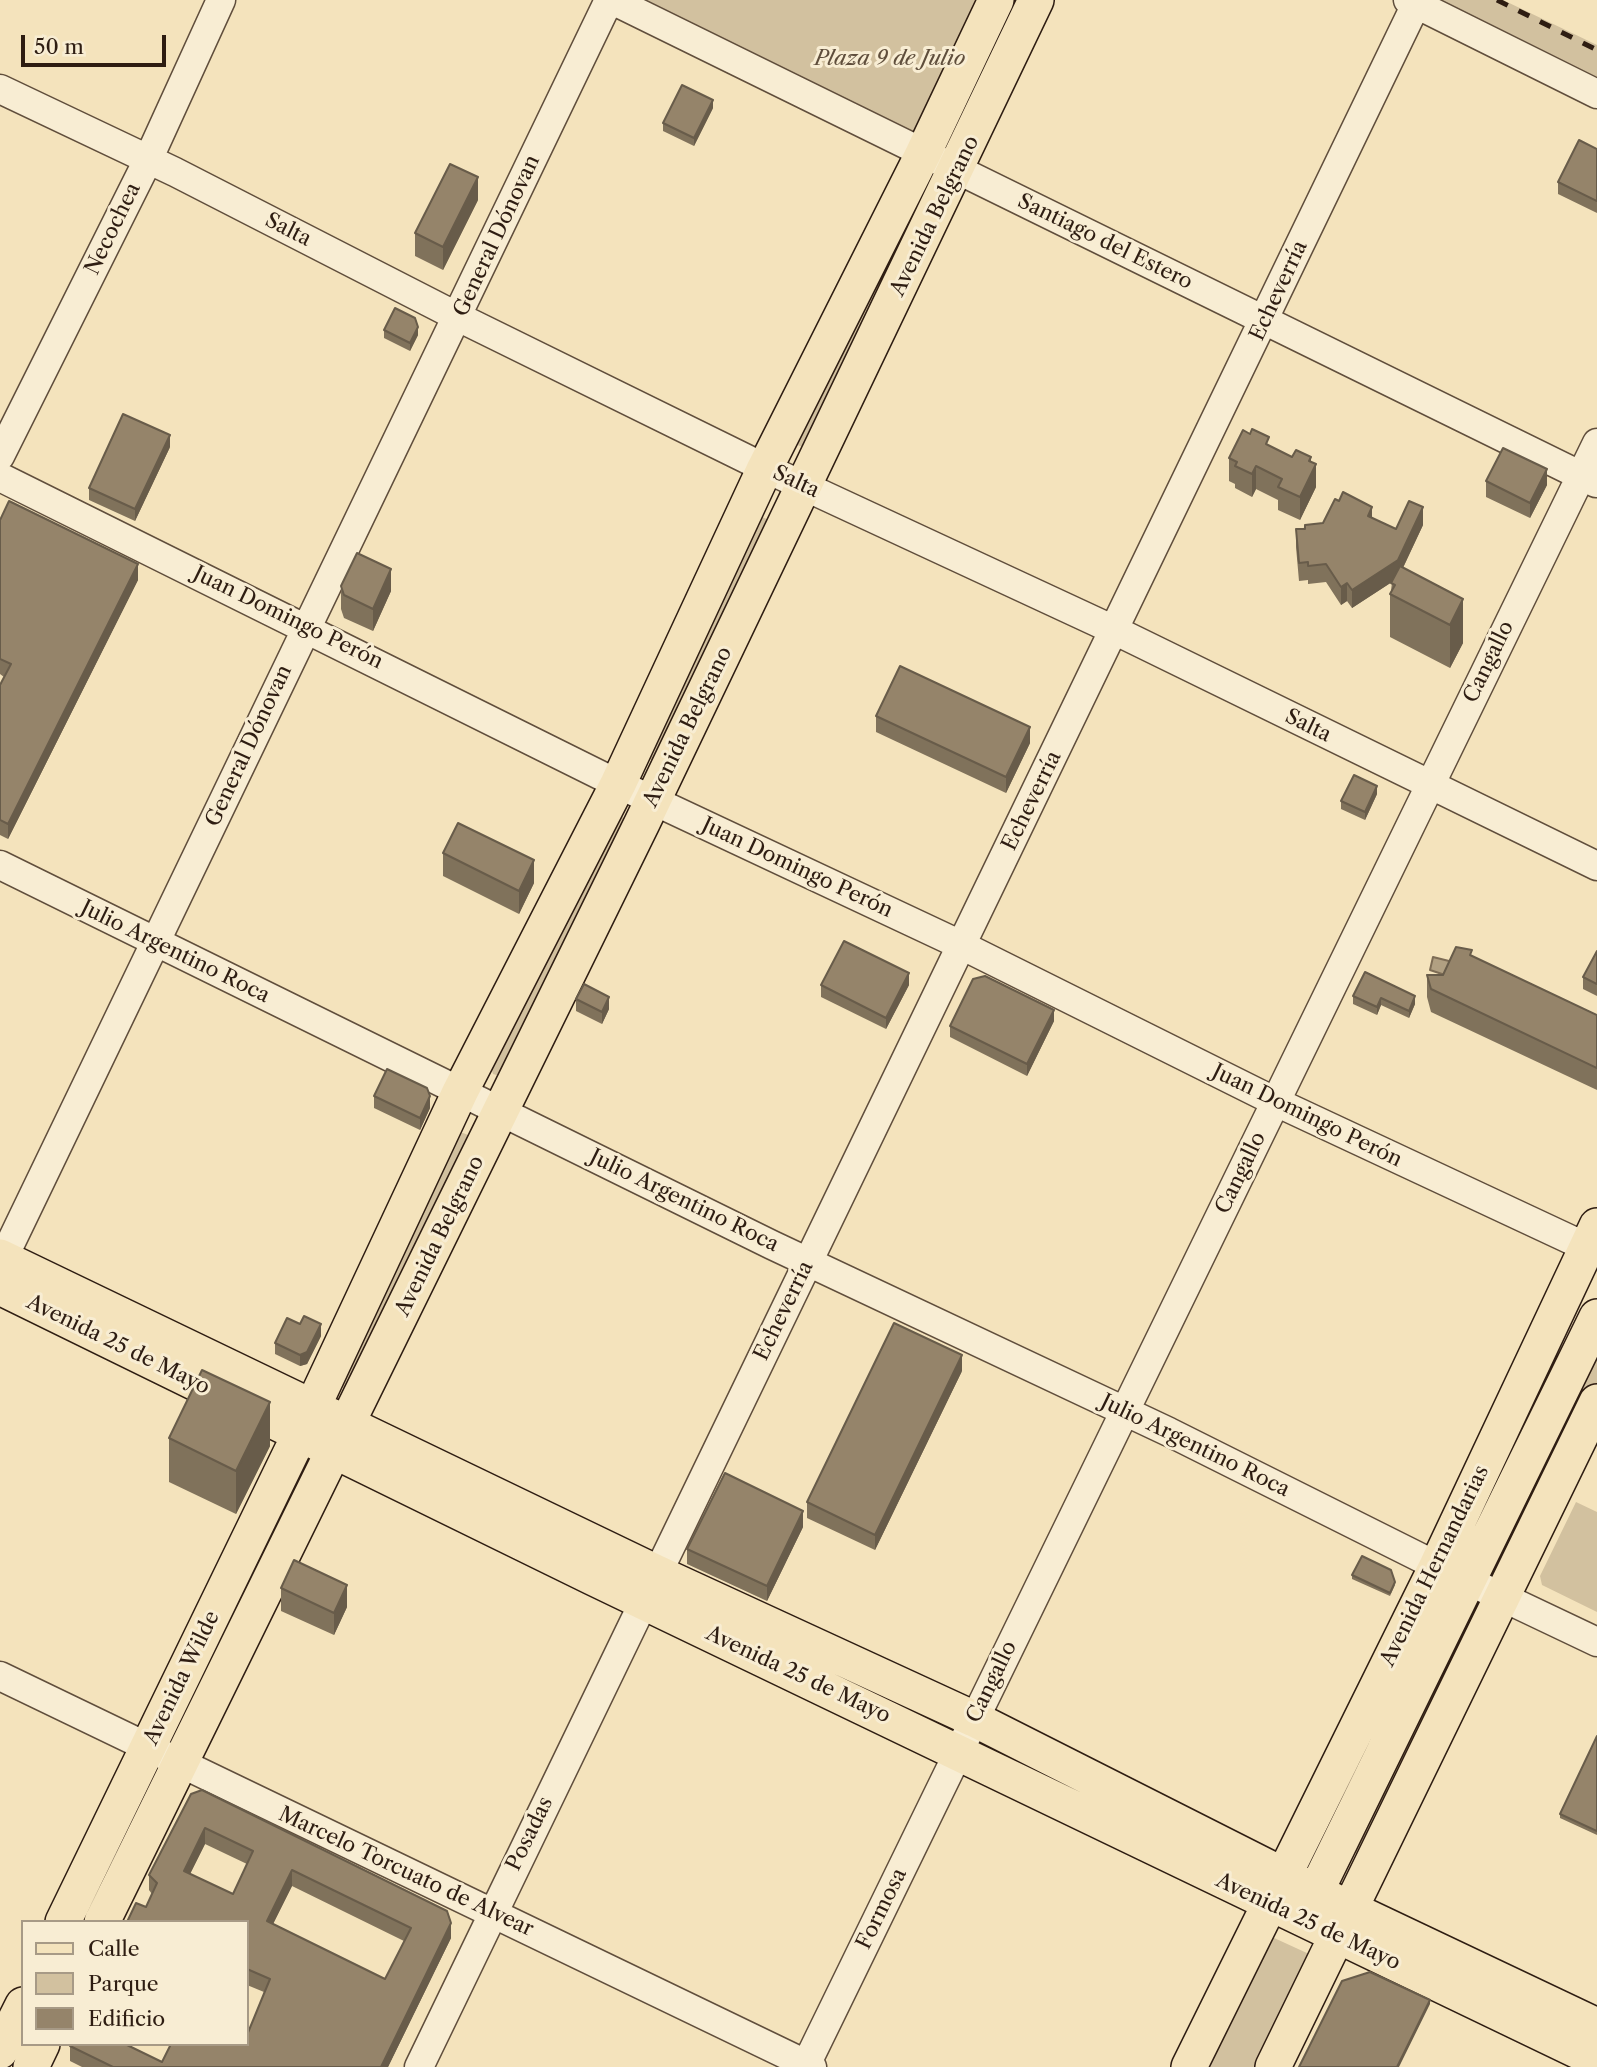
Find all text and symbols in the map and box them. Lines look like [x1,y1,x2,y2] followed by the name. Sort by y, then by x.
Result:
[24,21,170,65] scale bar
[34,34,84,59] text: 50 m
[815,46,965,72] park label: Plaza 9 de Julio
[885,132,985,300] street label: Avenida Belgrano
[448,151,546,321] street label: General Dónovan
[80,179,146,279] street label: Necochea
[1013,189,1197,295] street label: Santiago del Estero
[261,208,315,252] street label: Salta
[1245,237,1313,345] street label: Echeverría
[769,460,823,504] street label: Salta
[189,561,387,675] street label: Juan Domingo Perón
[1458,617,1520,707] street label: Cangallo
[638,643,738,811] street label: Avenida Belgrano
[200,661,298,831] street label: General Dónovan
[1281,704,1335,748] street label: Salta
[997,747,1067,855] street label: Echeverría
[697,813,897,923] street label: Juan Domingo Perón
[76,895,274,1009] street label: Julio Argentino Roca
[1208,1059,1406,1173] street label: Juan Domingo Perón
[1210,1128,1272,1218] street label: Cangallo
[585,1144,783,1258] street label: Julio Argentino Roca
[390,1152,490,1320] street label: Avenida Belgrano
[749,1257,819,1365] street label: Echeverría
[22,1290,214,1400] street label: Avenida 25 de Mayo
[1096,1389,1294,1503] street label: Julio Argentino Roca
[1375,1461,1495,1671] street label: Avenida Hernandarias
[139,1607,225,1749] street label: Avenida Wilde
[702,1621,894,1729] street label: Avenida 25 de Mayo
[961,1637,1023,1727] street label: Cangallo
[501,1793,559,1875] street label: Posadas
[274,1802,538,1942] street label: Marcelo Torcuato de Alvear
[852,1864,912,1954] street label: Formosa
[1212,1868,1404,1976] street label: Avenida 25 de Mayo
[21,1920,248,2046] legend
[88,1936,140,1961] text: Calle
[88,1971,159,1996] text: Parque
[88,2006,165,2031] text: Edificio

